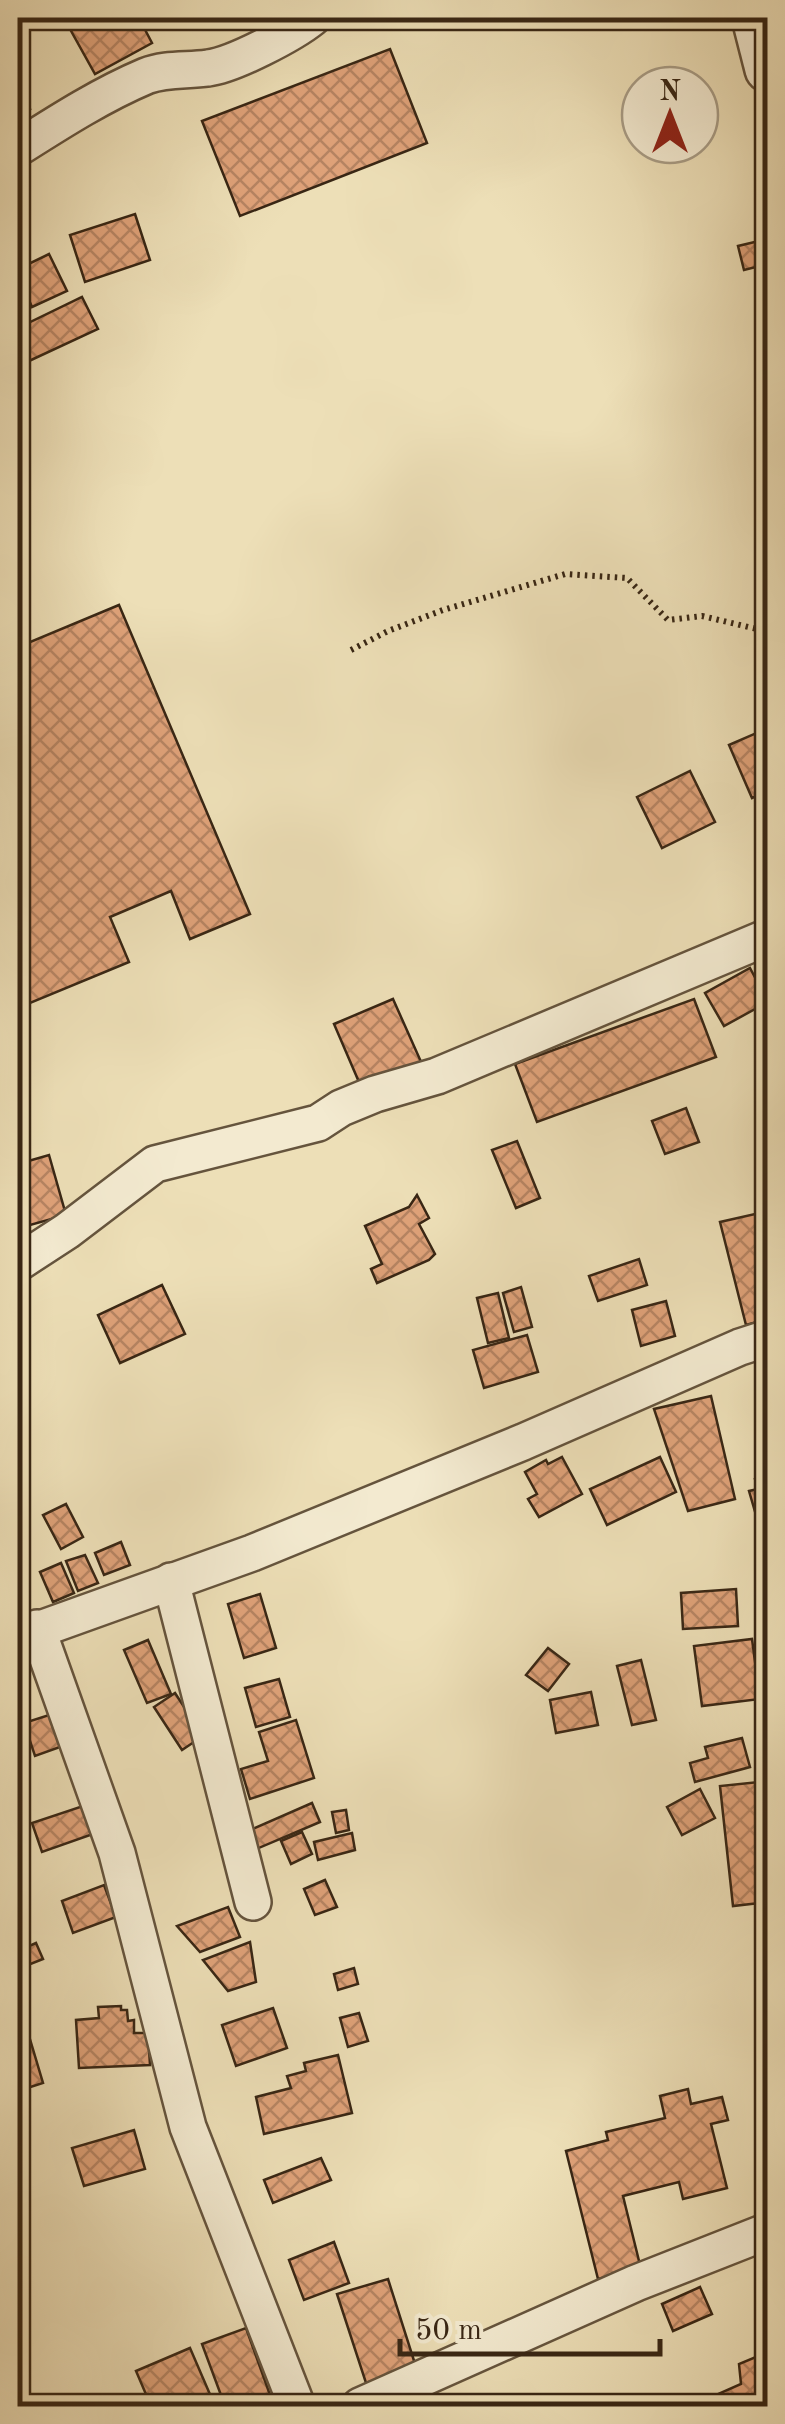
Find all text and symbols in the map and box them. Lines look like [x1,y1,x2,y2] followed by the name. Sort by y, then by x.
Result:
[620,65,720,165] north arrow
[659,79,681,107] text: N
[400,2294,660,2356] scale bar
[415,2316,482,2346] text: 50 m

